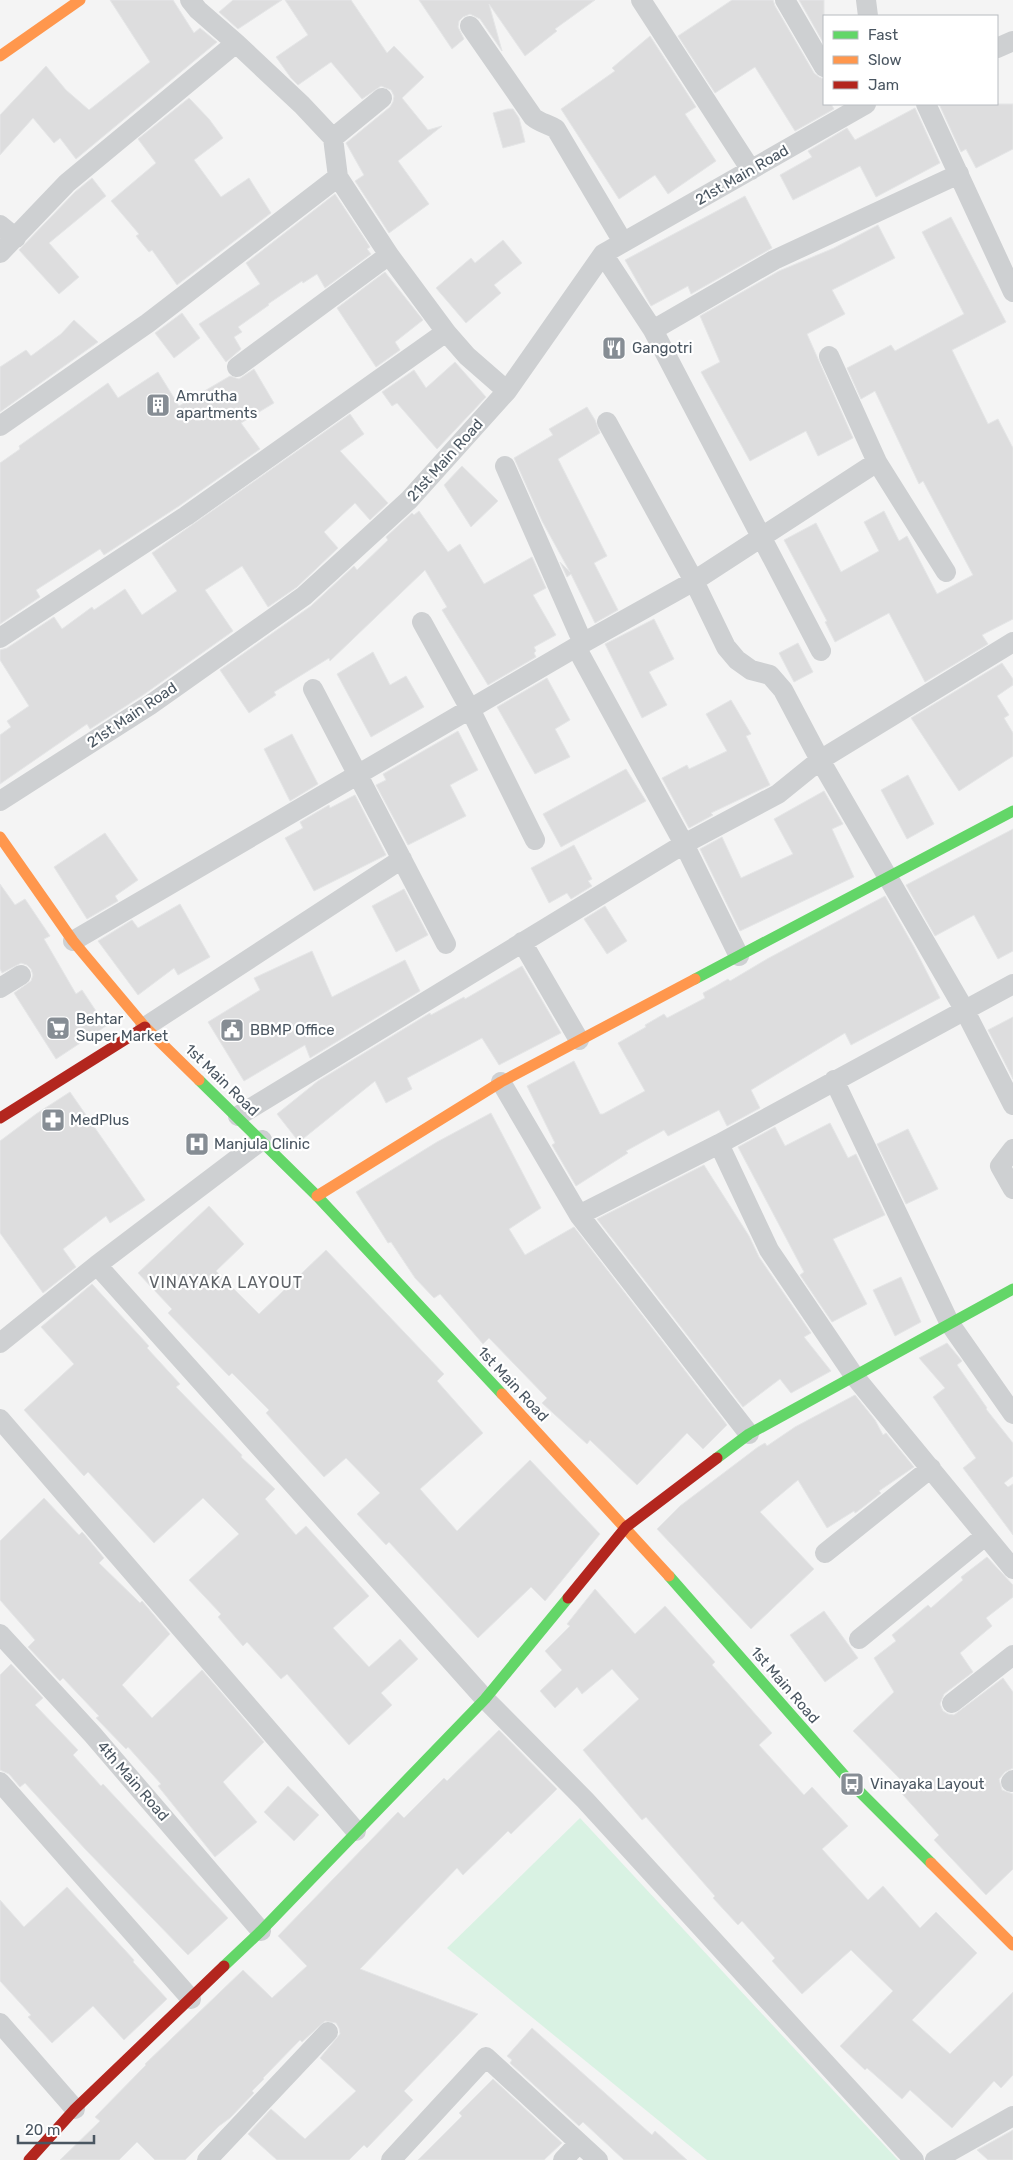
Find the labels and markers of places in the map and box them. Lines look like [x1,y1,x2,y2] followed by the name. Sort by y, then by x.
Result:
[601,335,627,361] restaurant icon: Gangotri
[632,339,692,357] place label: Gangotri
[176,387,258,422] place label: Amrutha apartments
[145,392,171,418] building icon: Amrutha apartments
[76,1010,168,1045] place label: Behtar Super Market
[45,1015,71,1041] supermarket icon: Behtar Super Market
[219,1017,245,1043] public building icon: BBMP Office
[250,1021,335,1039] place label: BBMP Office
[40,1107,66,1133] pharmacy icon: MedPlus
[70,1111,130,1129] place label: MedPlus
[184,1131,210,1157] hospital icon: Manjula Clinic
[214,1135,310,1153] place label: Manjula Clinic
[839,1771,865,1797] bus stop icon: Vinayaka Layout
[870,1775,985,1793] place label: Vinayaka Layout

